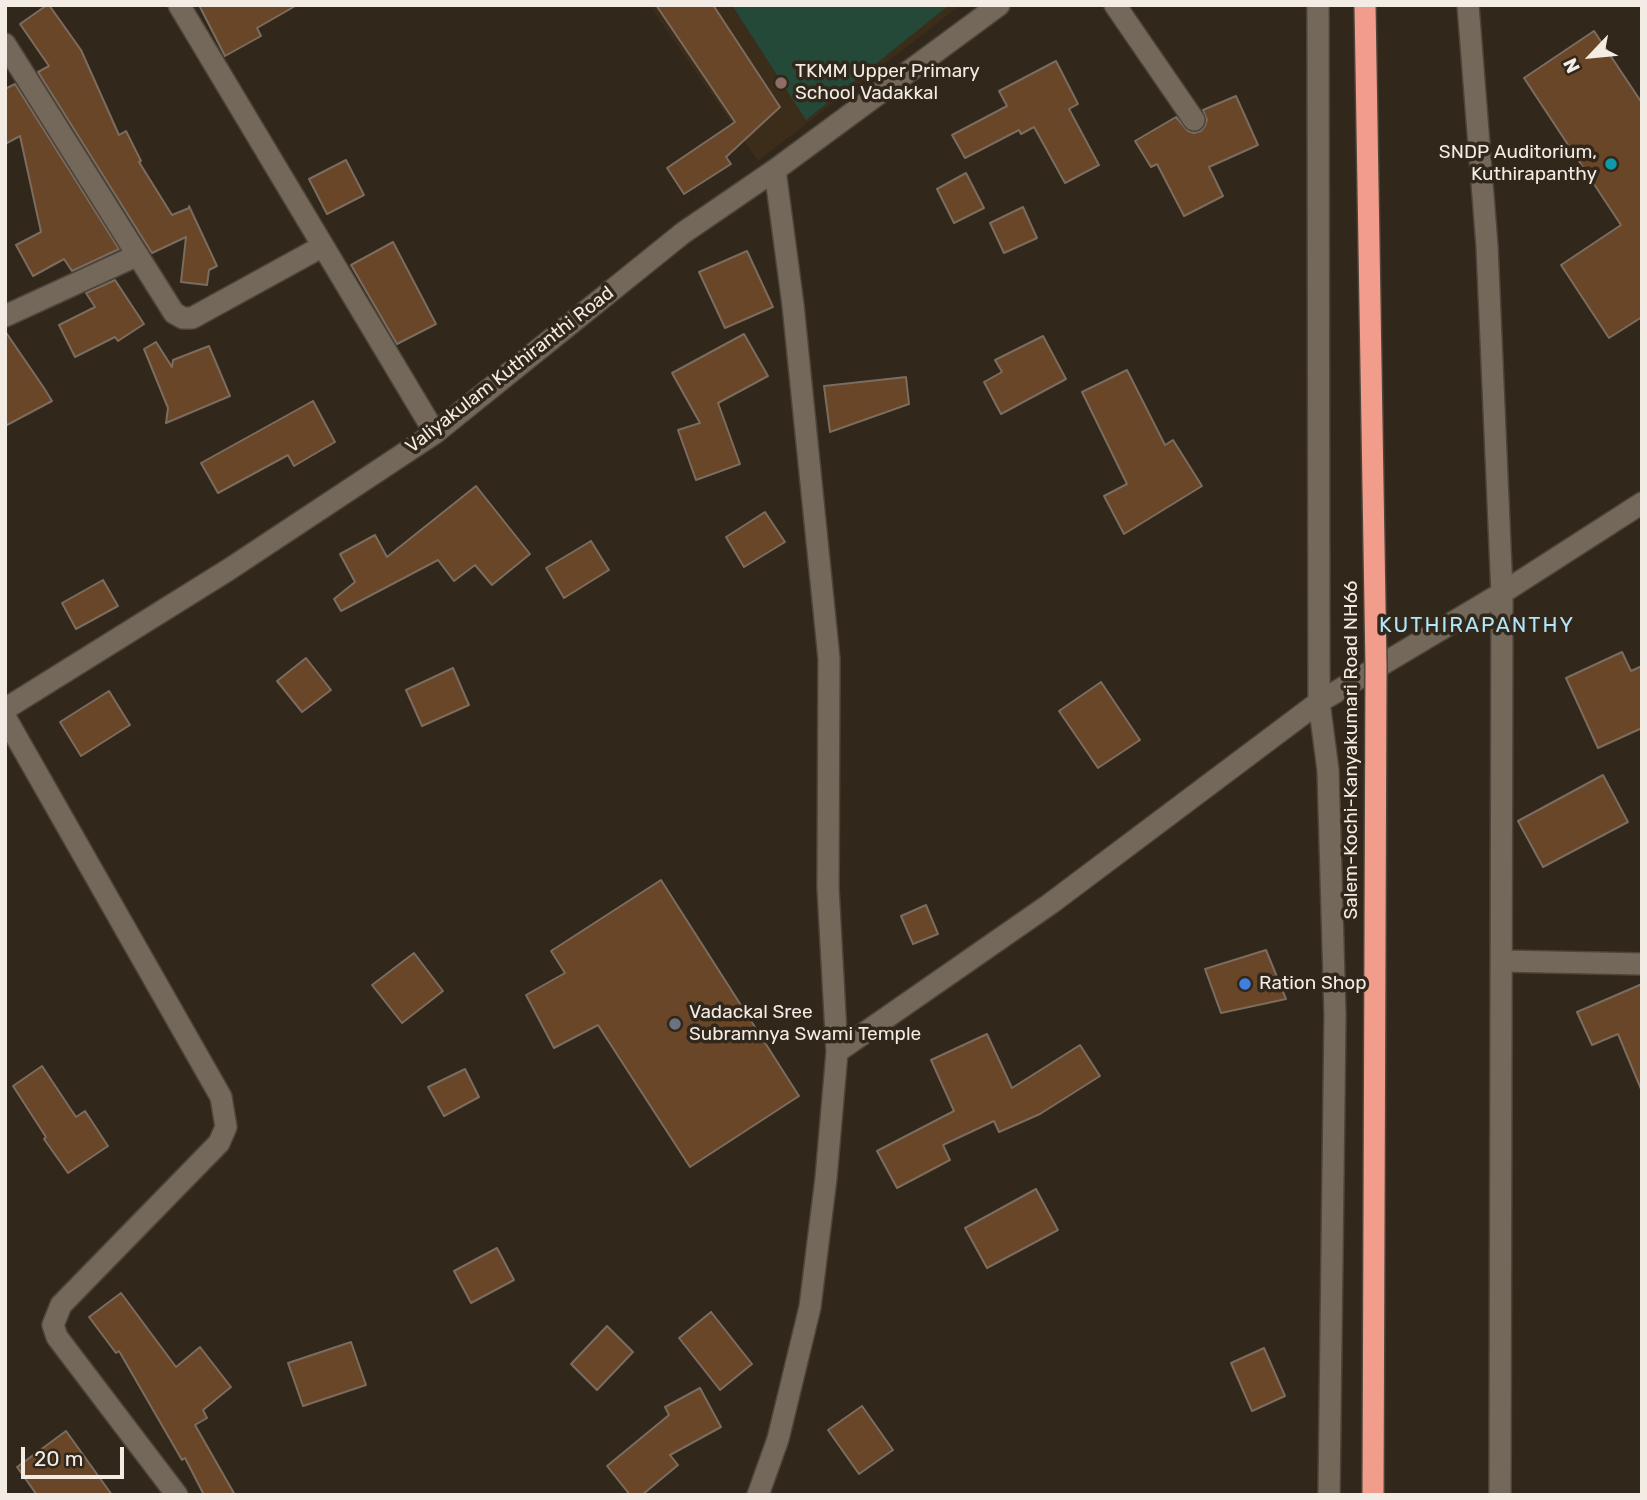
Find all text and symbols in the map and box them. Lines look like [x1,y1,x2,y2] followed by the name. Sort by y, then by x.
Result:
[1556,21,1626,91] north arrow
[1558,54,1585,77] text: N
[795,61,980,105] place label: TKMM Upper Primary School Vadakkal
[773,75,789,91] marker: TKMM Upper Primary School Vadakkal
[1439,142,1597,186] place label: SNDP Auditorium, Kuthirapanthy
[1603,156,1619,172] marker: SNDP Auditorium, Kuthirapanthy
[401,282,619,458] street label: Valiyakulam Kuthiranthi Road
[1341,580,1363,920] street label: Salem-Kochi-Kanyakumari Road NH66
[1381,613,1573,639] district label: KUTHIRAPANTHY
[1259,973,1367,995] place label: Ration Shop
[1237,976,1253,992] marker: Ration Shop
[689,1002,921,1046] place label: Vadackal Sree Subramnya Swami Temple
[667,1016,683,1032] marker: Vadackal Sree Subramnya Swami Temple
[24,1434,128,1478] scale bar
[34,1446,83,1471] text: 20 m

